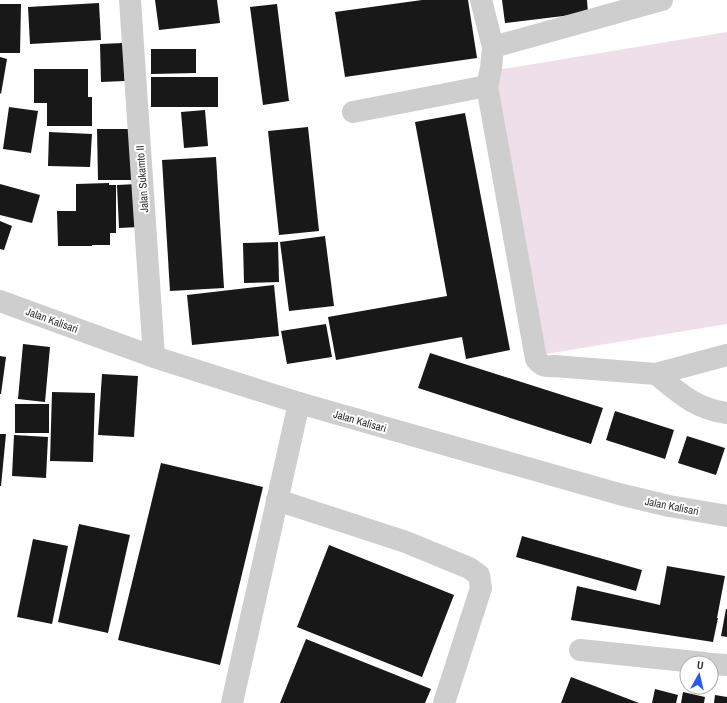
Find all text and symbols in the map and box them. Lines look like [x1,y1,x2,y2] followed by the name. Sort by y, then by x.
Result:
[133,145,151,213] street label: Jalan Sukamto II
[24,304,80,336] street label: Jalan Kalisari
[332,407,388,435] street label: Jalan Kalisari
[644,494,700,518] street label: Jalan Kalisari
[679,655,719,695] north arrow
[696,658,705,672] text: U

